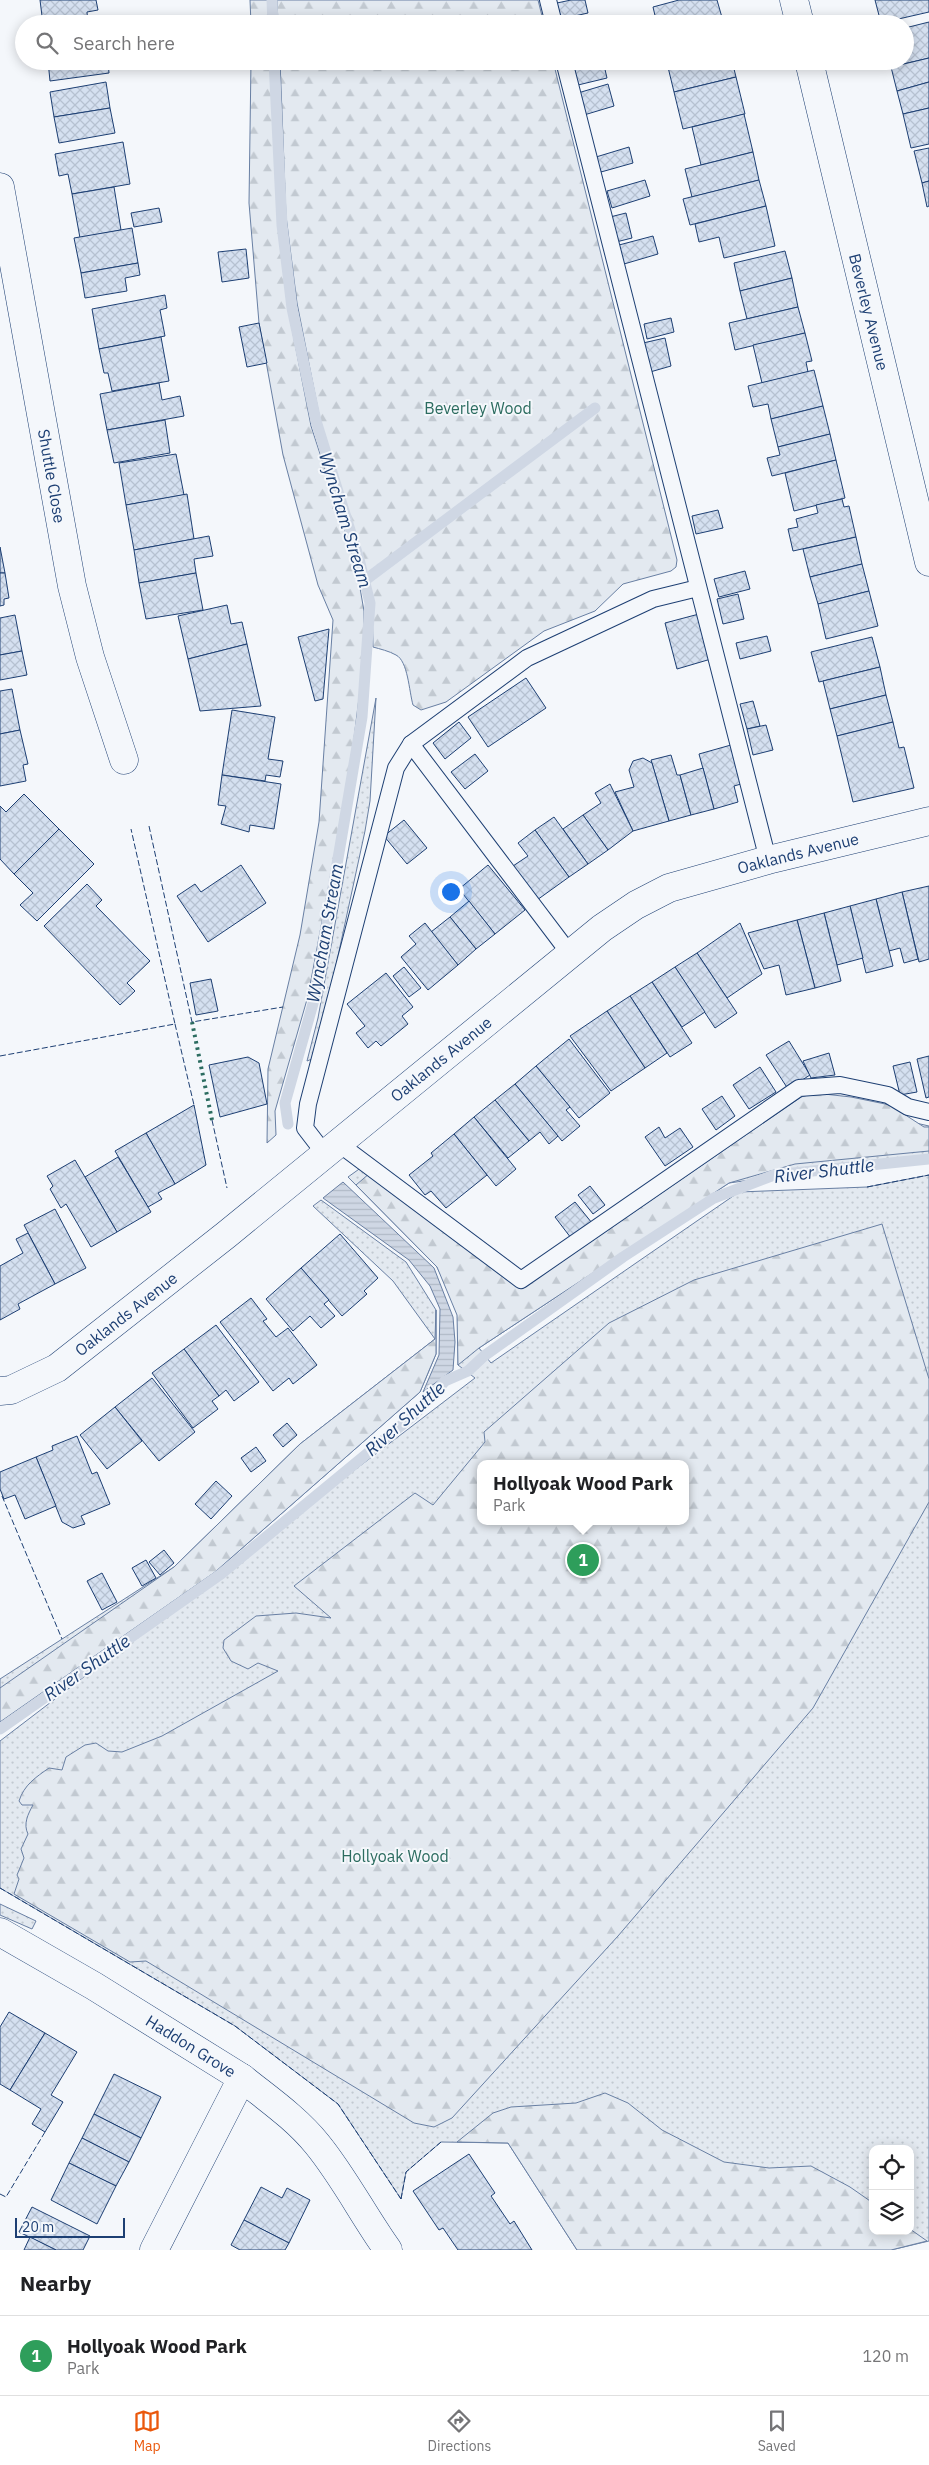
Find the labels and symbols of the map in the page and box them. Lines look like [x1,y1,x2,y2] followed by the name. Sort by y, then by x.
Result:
[845,251,893,373] street label: Beverley Avenue
[424,398,532,418] park label: Beverley Wood
[34,427,70,525] street label: Shuttle Close
[314,449,377,591] water label: Wyncham Stream
[735,828,861,878] street label: Oaklands Avenue
[301,862,348,1004] water label: Wyncham Stream
[438,879,464,905] your location
[386,1012,496,1106] street label: Oaklands Avenue
[773,1153,875,1188] water label: River Shuttle
[71,1268,181,1360] street label: Oaklands Avenue
[360,1376,450,1461] water label: River Shuttle
[567,1541,599,1579] pin: 1
[39,1629,135,1706] water label: River Shuttle
[341,1846,449,1866] park label: Hollyoak Wood
[142,2010,240,2082] street label: Haddon Grove
[15,2215,125,2238] scale bar

